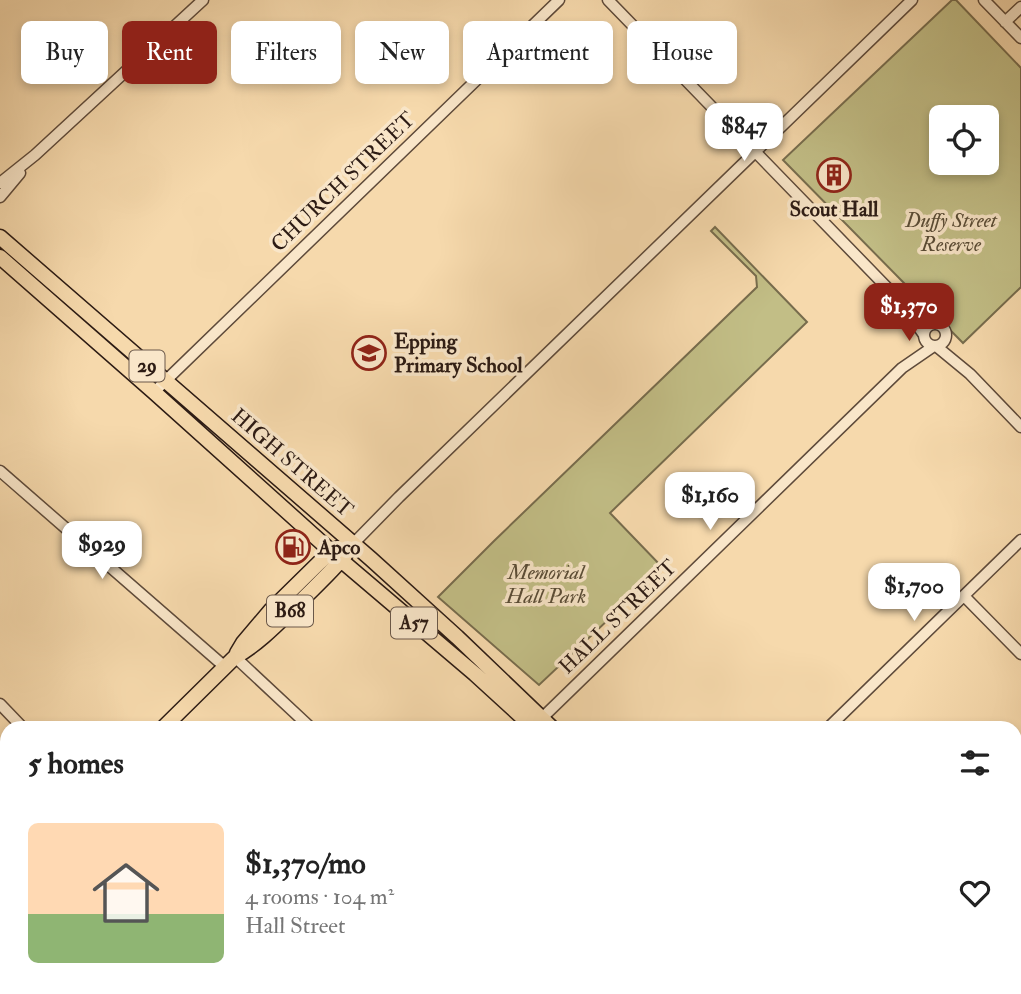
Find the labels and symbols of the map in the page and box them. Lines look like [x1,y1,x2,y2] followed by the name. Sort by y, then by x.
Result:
[703,104,785,163] pin: $847
[265,106,421,258] street label: CHURCH STREET
[815,156,853,194] building icon: Scout Hall
[790,196,879,223] place label: Scout Hall
[904,207,998,258] park label: Duffy Street Reserve
[852,284,966,343] pin: $1,370
[394,328,523,379] place label: Epping Primary School
[350,334,388,372] school or university icon: Epping Primary School
[130,350,164,382] road number: 29
[225,403,359,524] street label: HIGH STREET
[653,472,767,532] pin: $1,160
[61,522,143,581] pin: $929
[274,528,312,566] fuel station icon: Apco
[317,534,360,561] place label: Apco
[553,554,683,680] street label: HALL STREET
[505,559,586,610] park label: Memorial Hall Park
[857,564,971,623] pin: $1,700
[267,596,313,626] road number: B68
[391,608,437,638] road number: A57

